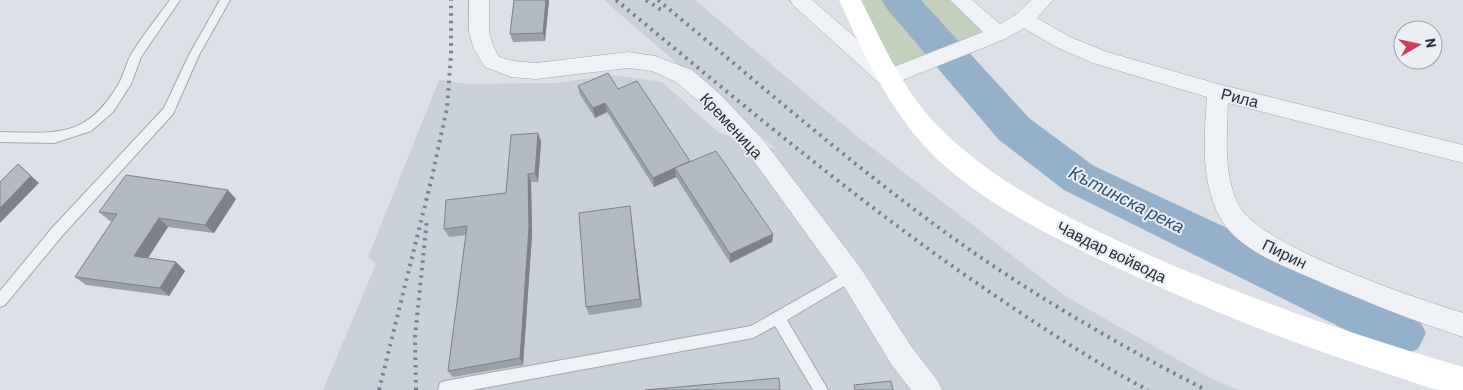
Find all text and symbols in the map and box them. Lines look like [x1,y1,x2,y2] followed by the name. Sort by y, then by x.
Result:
[1393,20,1443,70] north arrow
[1422,37,1440,49] text: N
[1219,83,1261,111] street label: Рила
[697,88,767,162] street label: Кременица
[1066,161,1188,237] water label: Кътинска река
[1054,216,1170,286] street label: Чавдар войвода
[1260,234,1310,272] street label: Пирин

